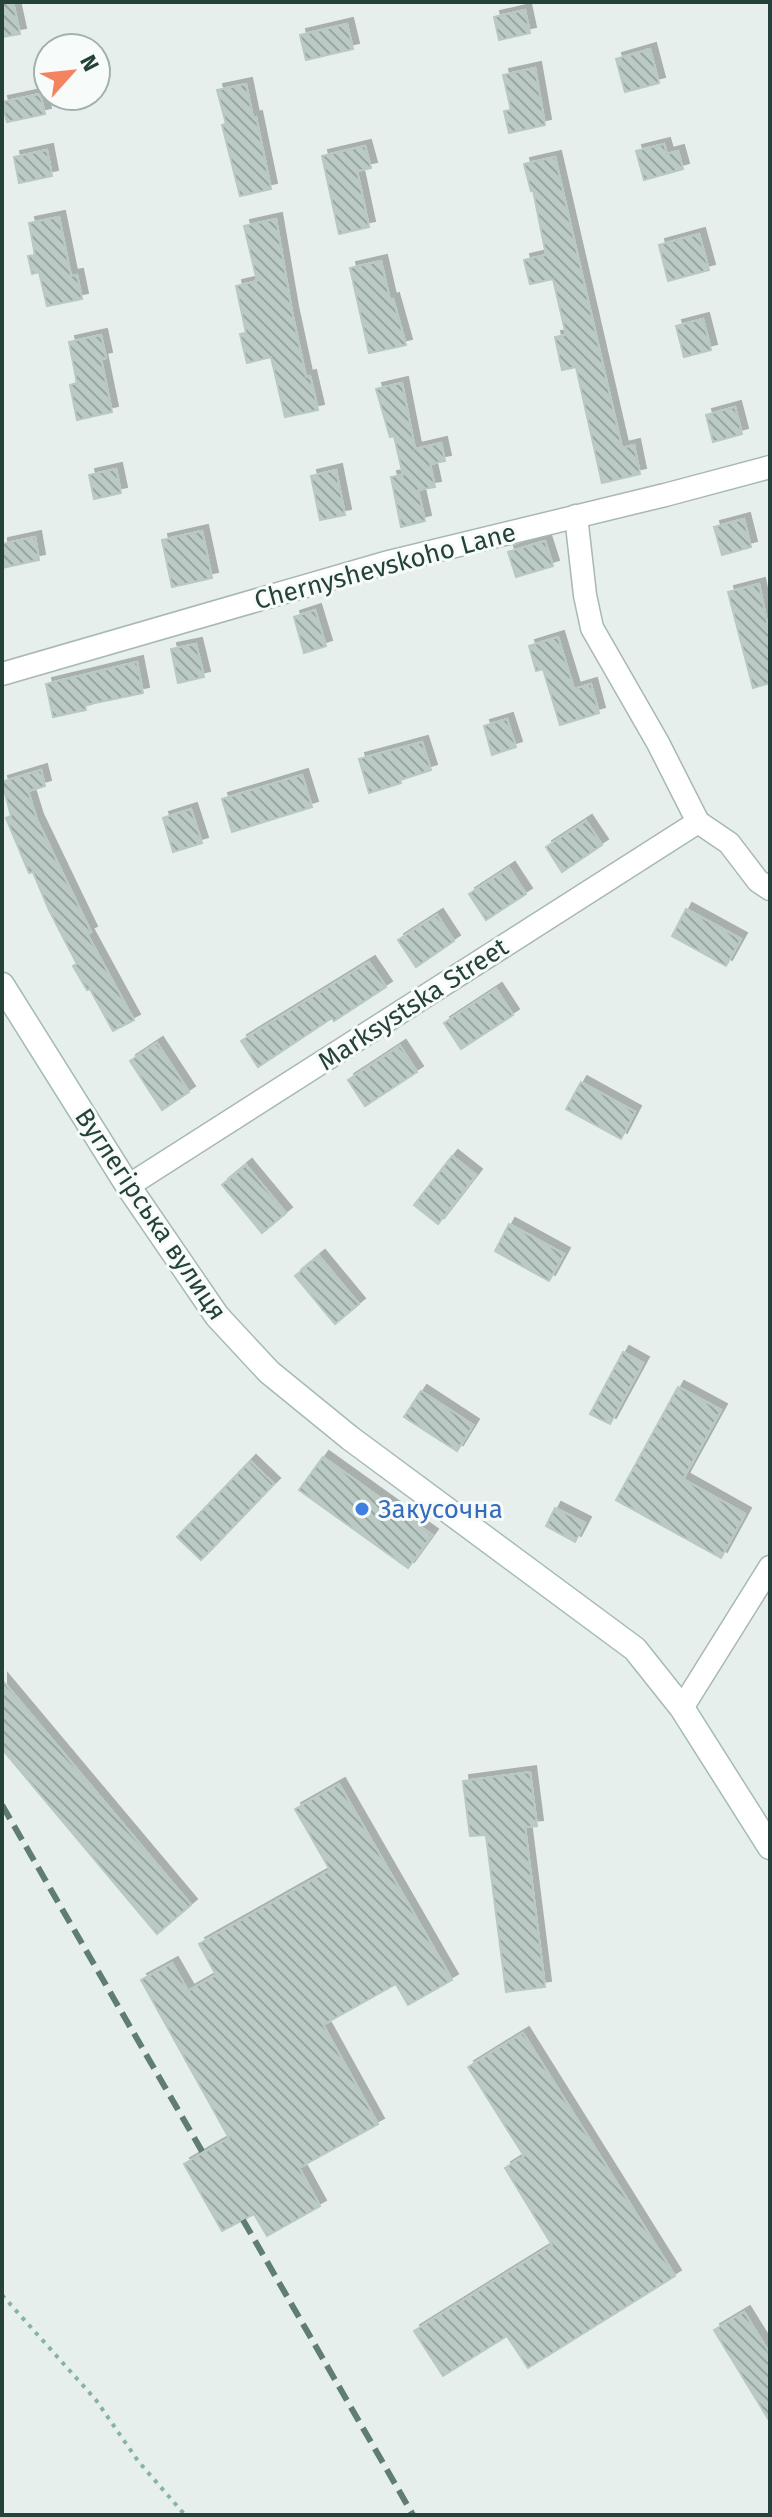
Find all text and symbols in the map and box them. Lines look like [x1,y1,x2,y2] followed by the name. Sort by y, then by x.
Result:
[32,32,112,112] north arrow
[74,51,105,76] text: N
[251,517,519,616] street label: Chernyshevskoho Lane
[313,931,515,1077] street label: Marksystska Street
[68,1103,233,1326] street label: Вуглегірська вулиця
[378,1494,503,1525] place label: Закусочна
[353,1500,371,1518] marker: Закусочна

